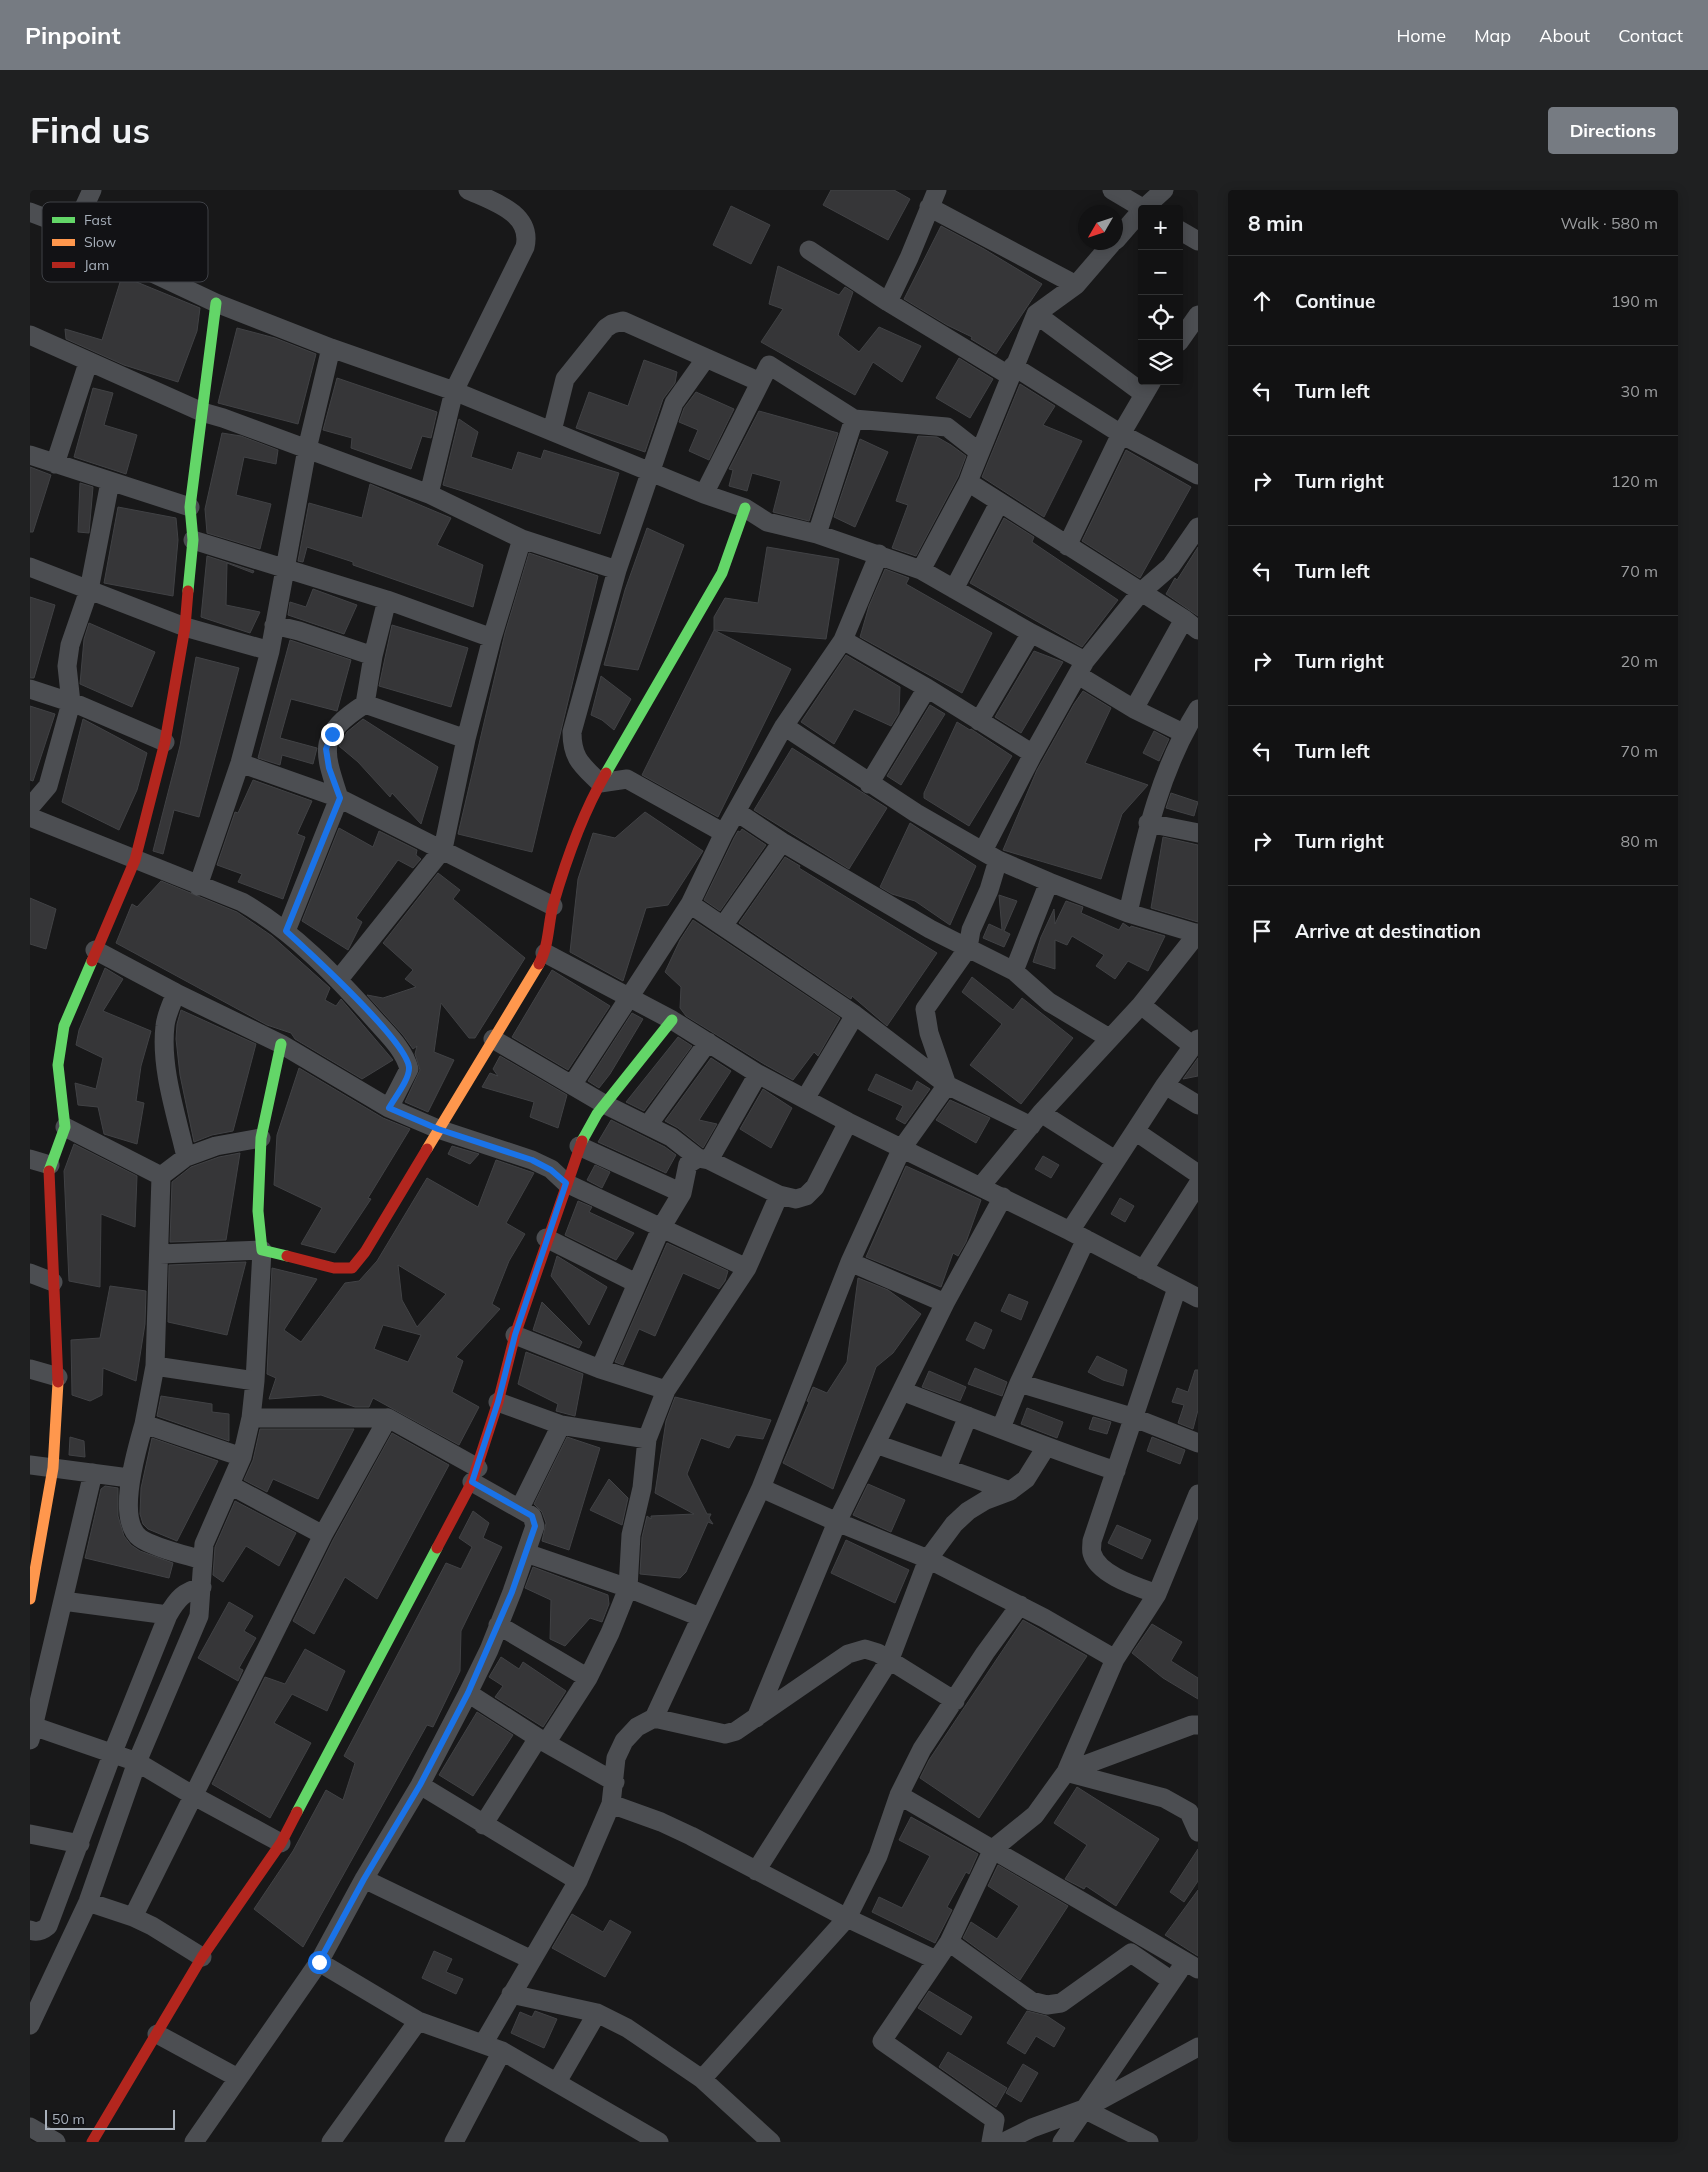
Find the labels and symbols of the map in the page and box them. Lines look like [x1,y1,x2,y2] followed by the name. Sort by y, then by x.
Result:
[42,202,208,282] legend
[1078,205,1123,250] north arrow
[84,211,112,229] text: Fast
[84,233,116,251] text: Slow
[84,256,109,274] text: Jam
[321,723,344,746] route end
[308,1951,331,1974] route start
[45,2107,175,2130] scale bar

